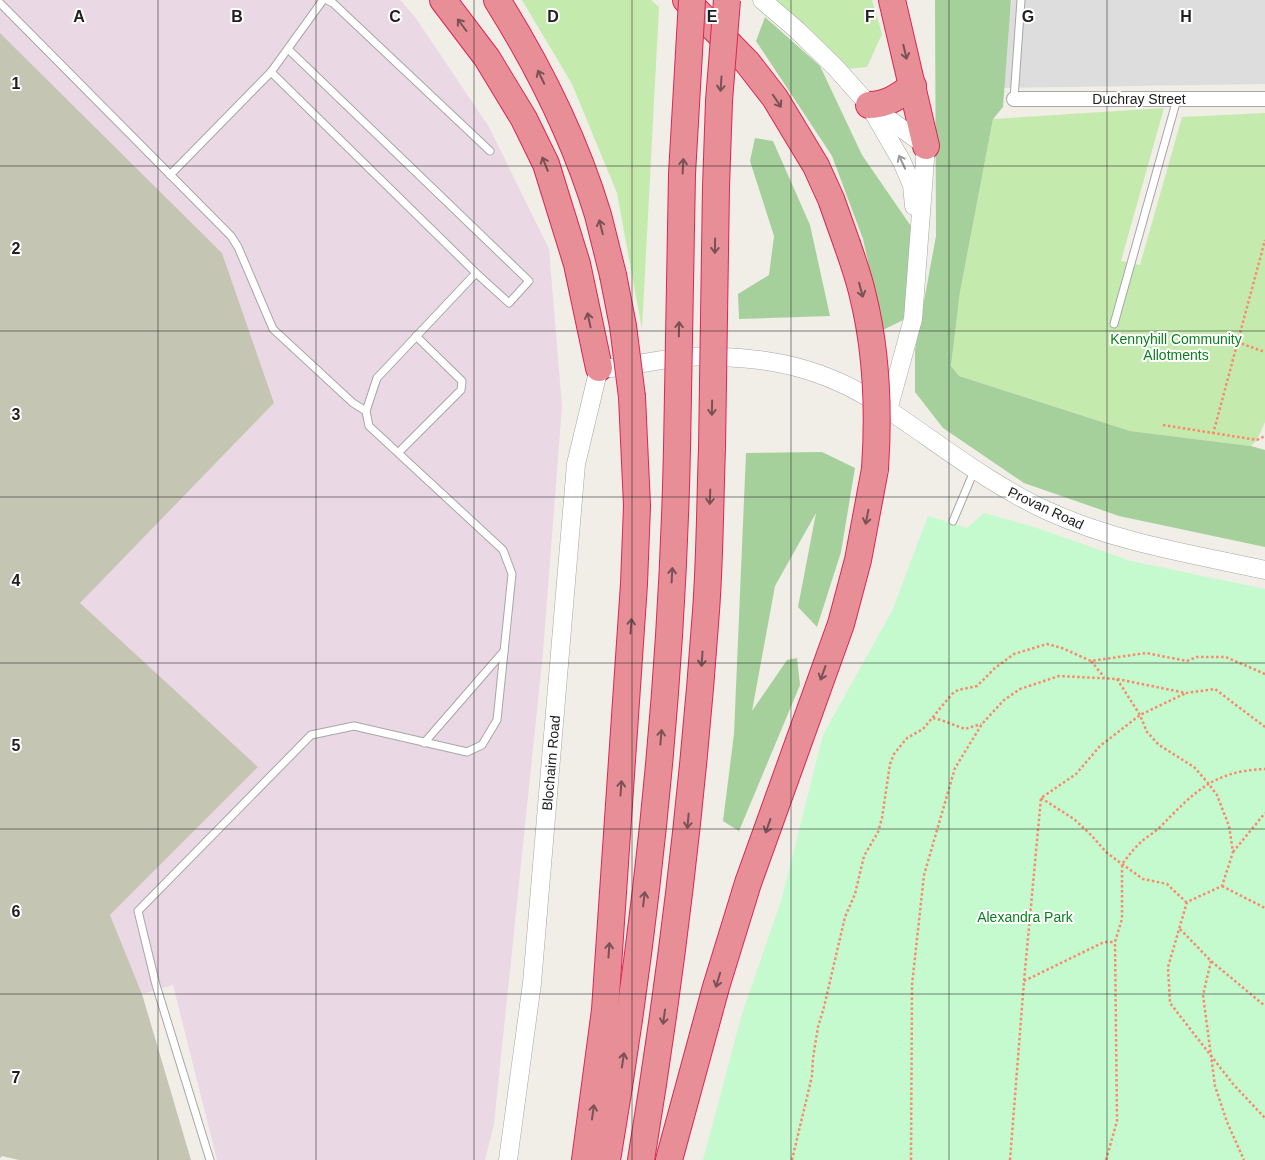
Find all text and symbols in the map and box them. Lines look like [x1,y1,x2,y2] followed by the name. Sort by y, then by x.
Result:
[73,8,85,25] text: A
[231,8,243,25] text: B
[389,8,401,25] text: C
[547,8,559,25] text: D
[707,8,718,25] text: E
[865,8,875,25] text: F
[1022,8,1034,25] text: G
[1180,8,1192,25] text: H
[457,19,468,32] one-way arrow
[901,43,910,59] one-way arrow
[536,69,546,84] one-way arrow
[12,75,21,92] text: 1
[716,75,725,91] one-way arrow
[1092,91,1186,107] street label: Duchray Street
[772,94,782,108] one-way arrow
[896,155,906,170] one-way arrow
[540,157,549,172] one-way arrow
[678,159,687,175] one-way arrow
[596,220,605,236] one-way arrow
[710,238,720,254] one-way arrow
[12,240,21,257] text: 2
[857,282,867,298] one-way arrow
[583,313,593,329] one-way arrow
[674,321,684,338] one-way arrow
[1110,331,1242,363] park label: Kennyhill Community Allotments
[707,400,717,416] one-way arrow
[12,406,21,423] text: 3
[1006,483,1086,533] street label: Provan Road
[705,489,714,505] one-way arrow
[861,508,871,524] one-way arrow
[668,567,677,583] one-way arrow
[12,572,21,589] text: 4
[627,618,636,634] one-way arrow
[697,651,707,667] one-way arrow
[818,665,827,680] one-way arrow
[539,715,563,811] street label: Blochairn Road
[657,730,666,746] one-way arrow
[12,737,21,754] text: 5
[616,780,625,796] one-way arrow
[683,813,693,829] one-way arrow
[763,818,773,834] one-way arrow
[639,891,649,907] one-way arrow
[12,903,21,920] text: 6
[977,909,1074,925] park label: Alexandra Park
[605,942,614,958] one-way arrow
[712,972,722,988] one-way arrow
[659,1009,669,1025] one-way arrow
[618,1052,628,1068] one-way arrow
[12,1069,21,1086] text: 7
[588,1104,598,1120] one-way arrow

